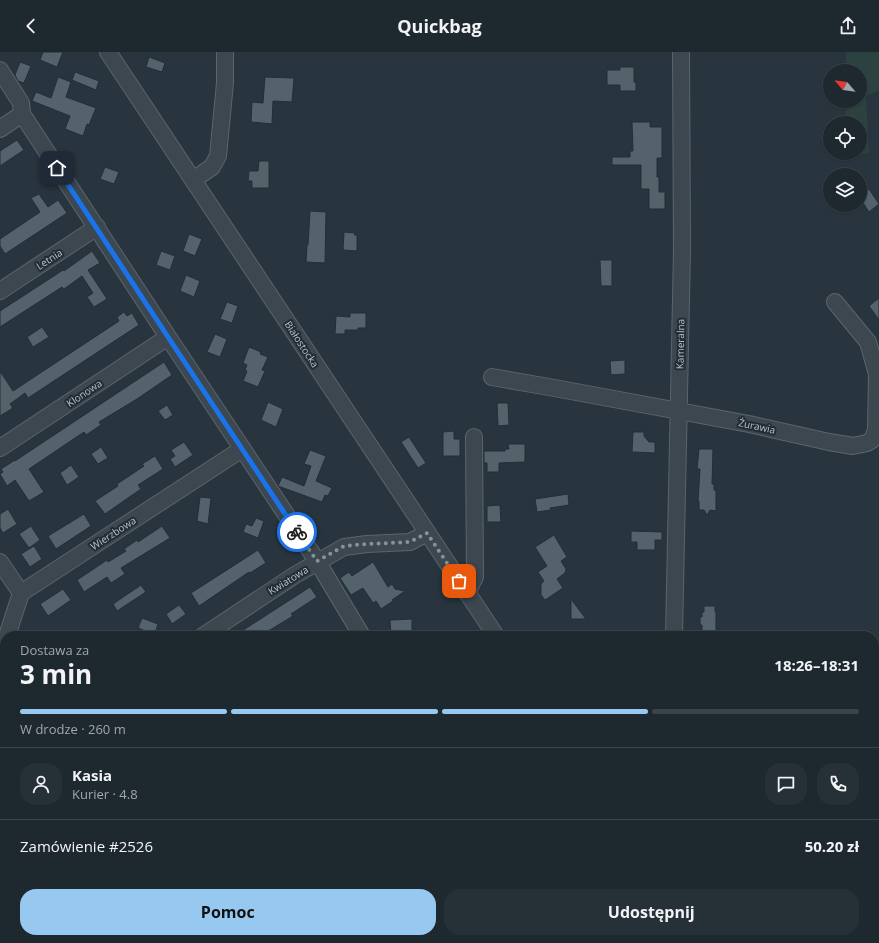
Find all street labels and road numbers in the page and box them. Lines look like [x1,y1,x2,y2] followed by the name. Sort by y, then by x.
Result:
[33,245,65,273] street label: Letnia
[282,318,322,370] street label: Białostocka
[673,319,687,369] street label: Kameralna
[63,376,105,410] street label: Klonowa
[737,415,777,437] street label: Żurawia
[88,513,138,553] street label: Wierzbowa
[265,562,311,598] street label: Kwiatowa

